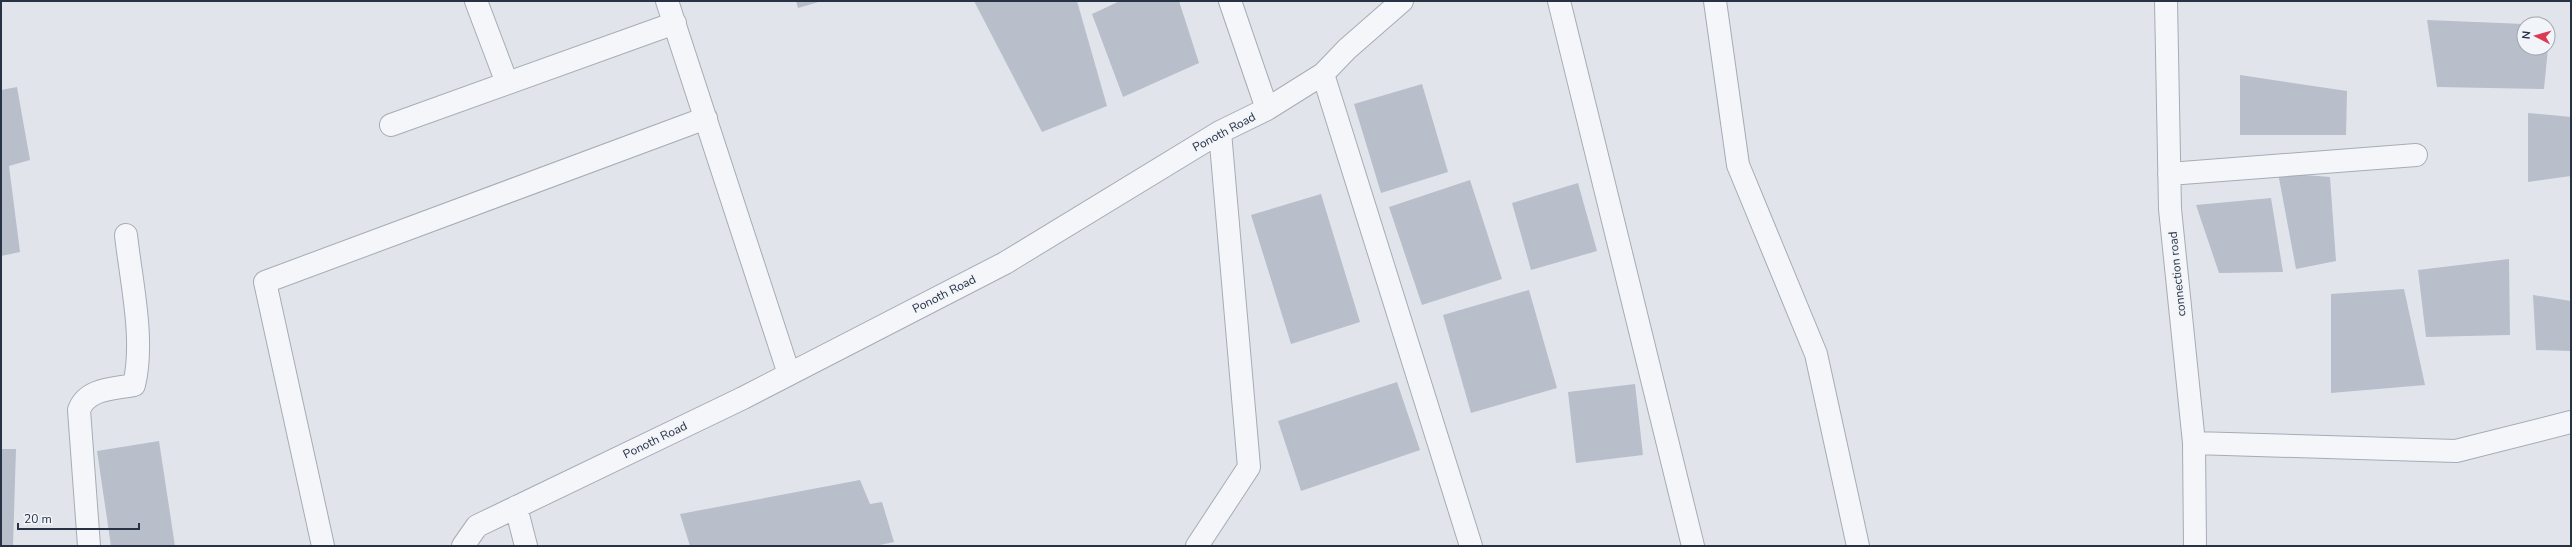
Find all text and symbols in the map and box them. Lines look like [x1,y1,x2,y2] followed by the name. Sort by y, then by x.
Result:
[2516,16,2556,56] north arrow
[2519,30,2534,40] text: N
[1190,109,1258,155] street label: Ponoth Road
[2165,231,2189,317] street label: connection road
[909,271,979,317] street label: Ponoth Road
[620,418,690,462] street label: Ponoth Road
[18,505,139,531] scale bar
[24,511,52,527] text: 20 m

